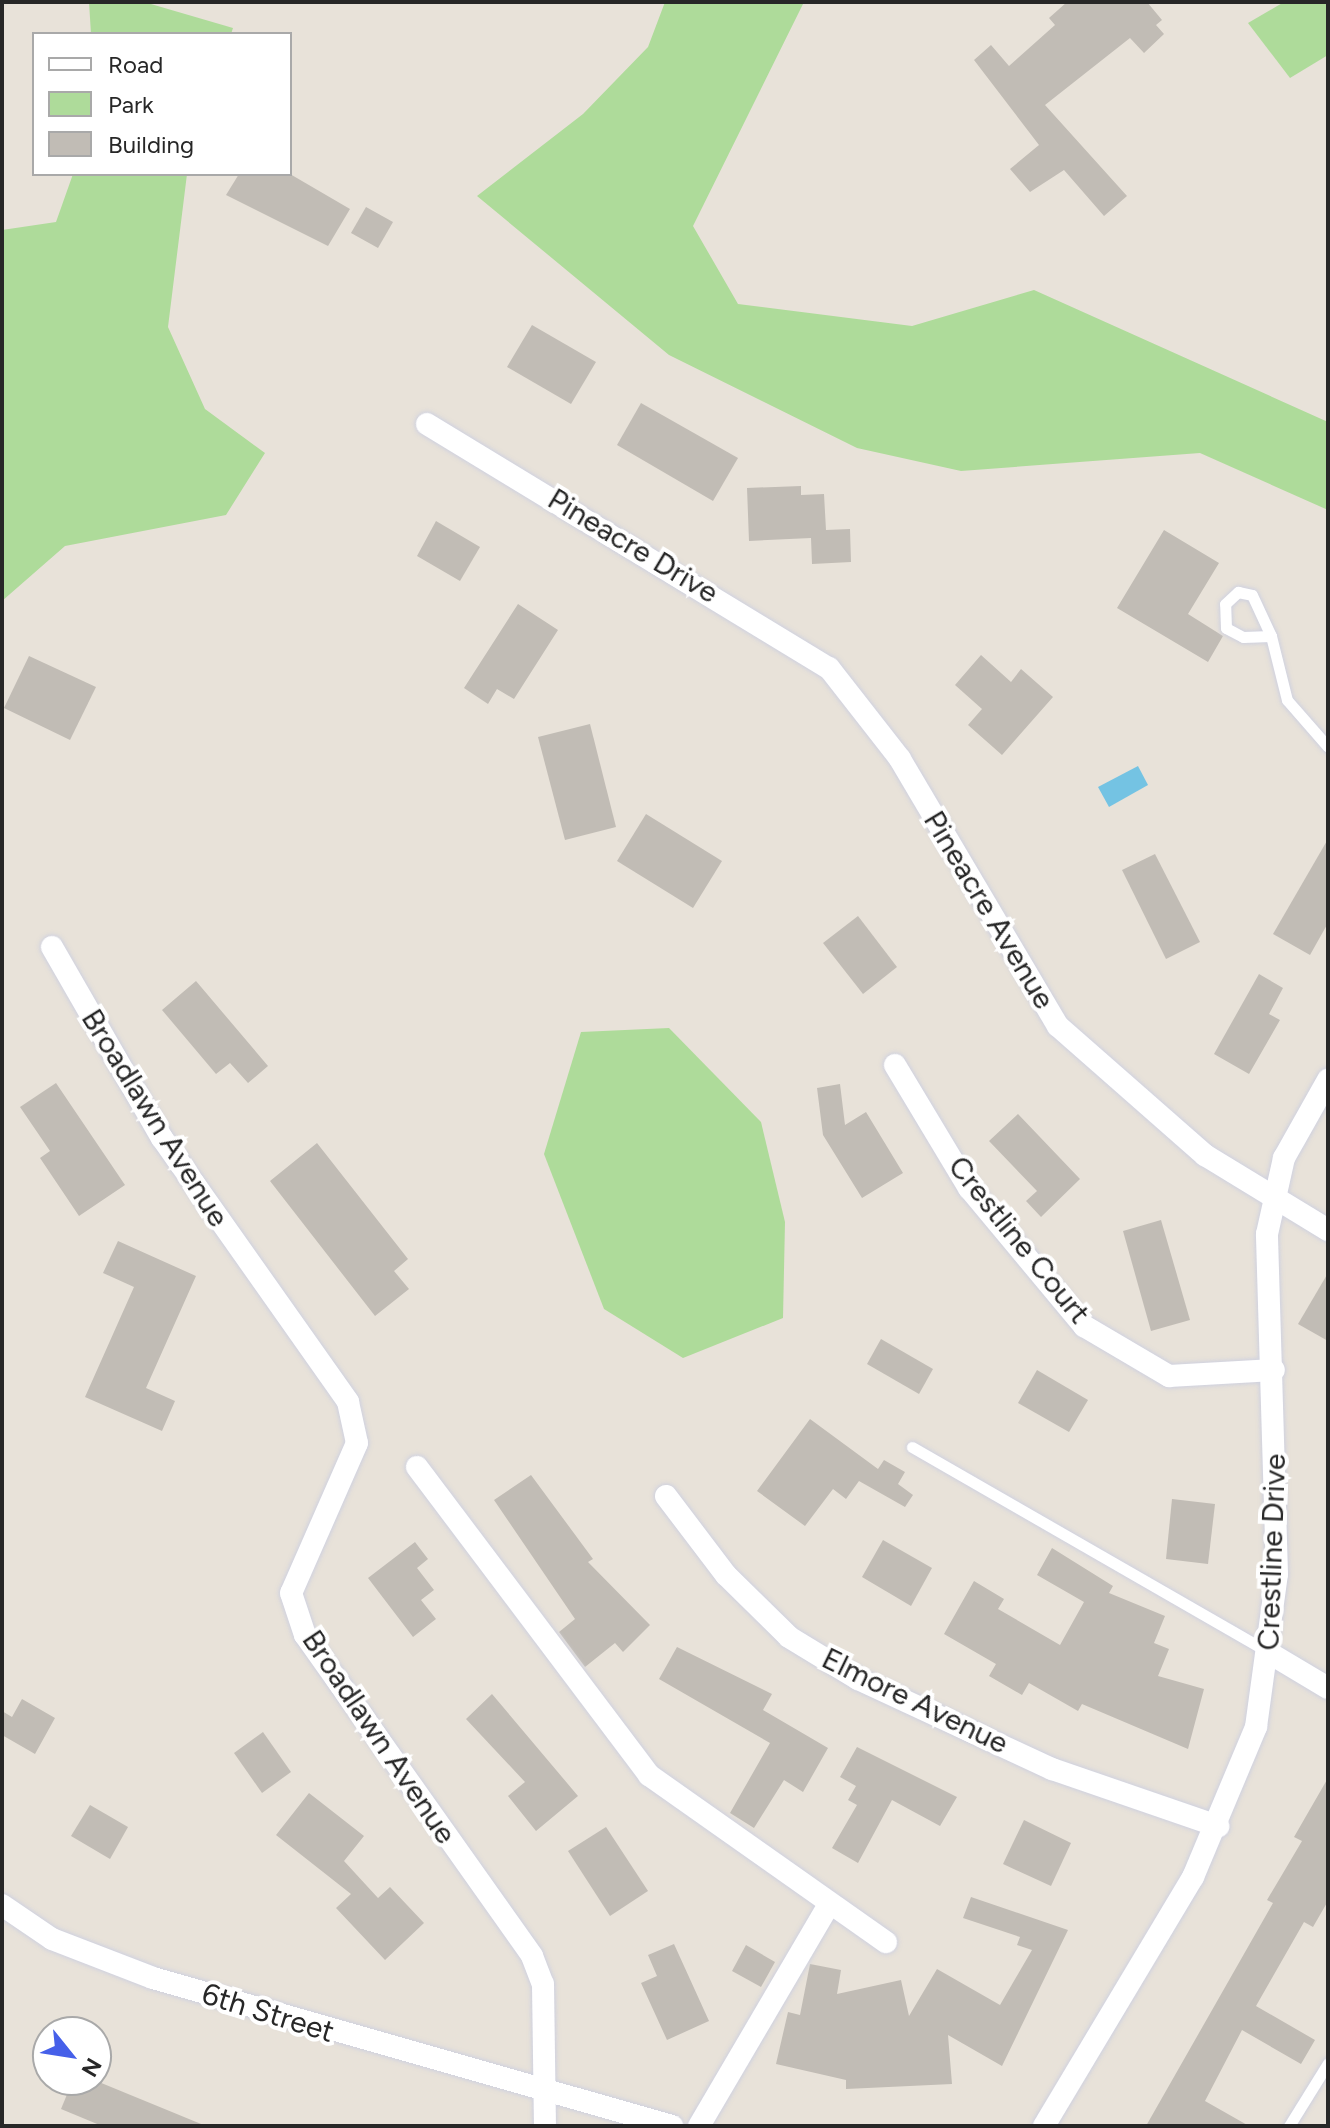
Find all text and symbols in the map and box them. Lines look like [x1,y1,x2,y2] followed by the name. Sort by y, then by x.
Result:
[32,32,292,176] legend
[108,50,163,79] text: Road
[108,90,154,119] text: Park
[108,130,194,159] text: Building
[541,481,725,611] street label: Pineacre Drive
[916,805,1062,1015] street label: Pineacre Avenue
[74,1003,236,1233] street label: Broadlawn Avenue
[941,1149,1097,1331] street label: Crestline Court
[1251,1453,1293,1651] street label: Crestline Drive
[294,1623,464,1851] street label: Broadlawn Avenue
[816,1640,1014,1762] street label: Elmore Avenue
[197,1976,339,2050] street label: 6th Street
[32,2016,112,2096] north arrow
[76,2053,107,2081] text: N

